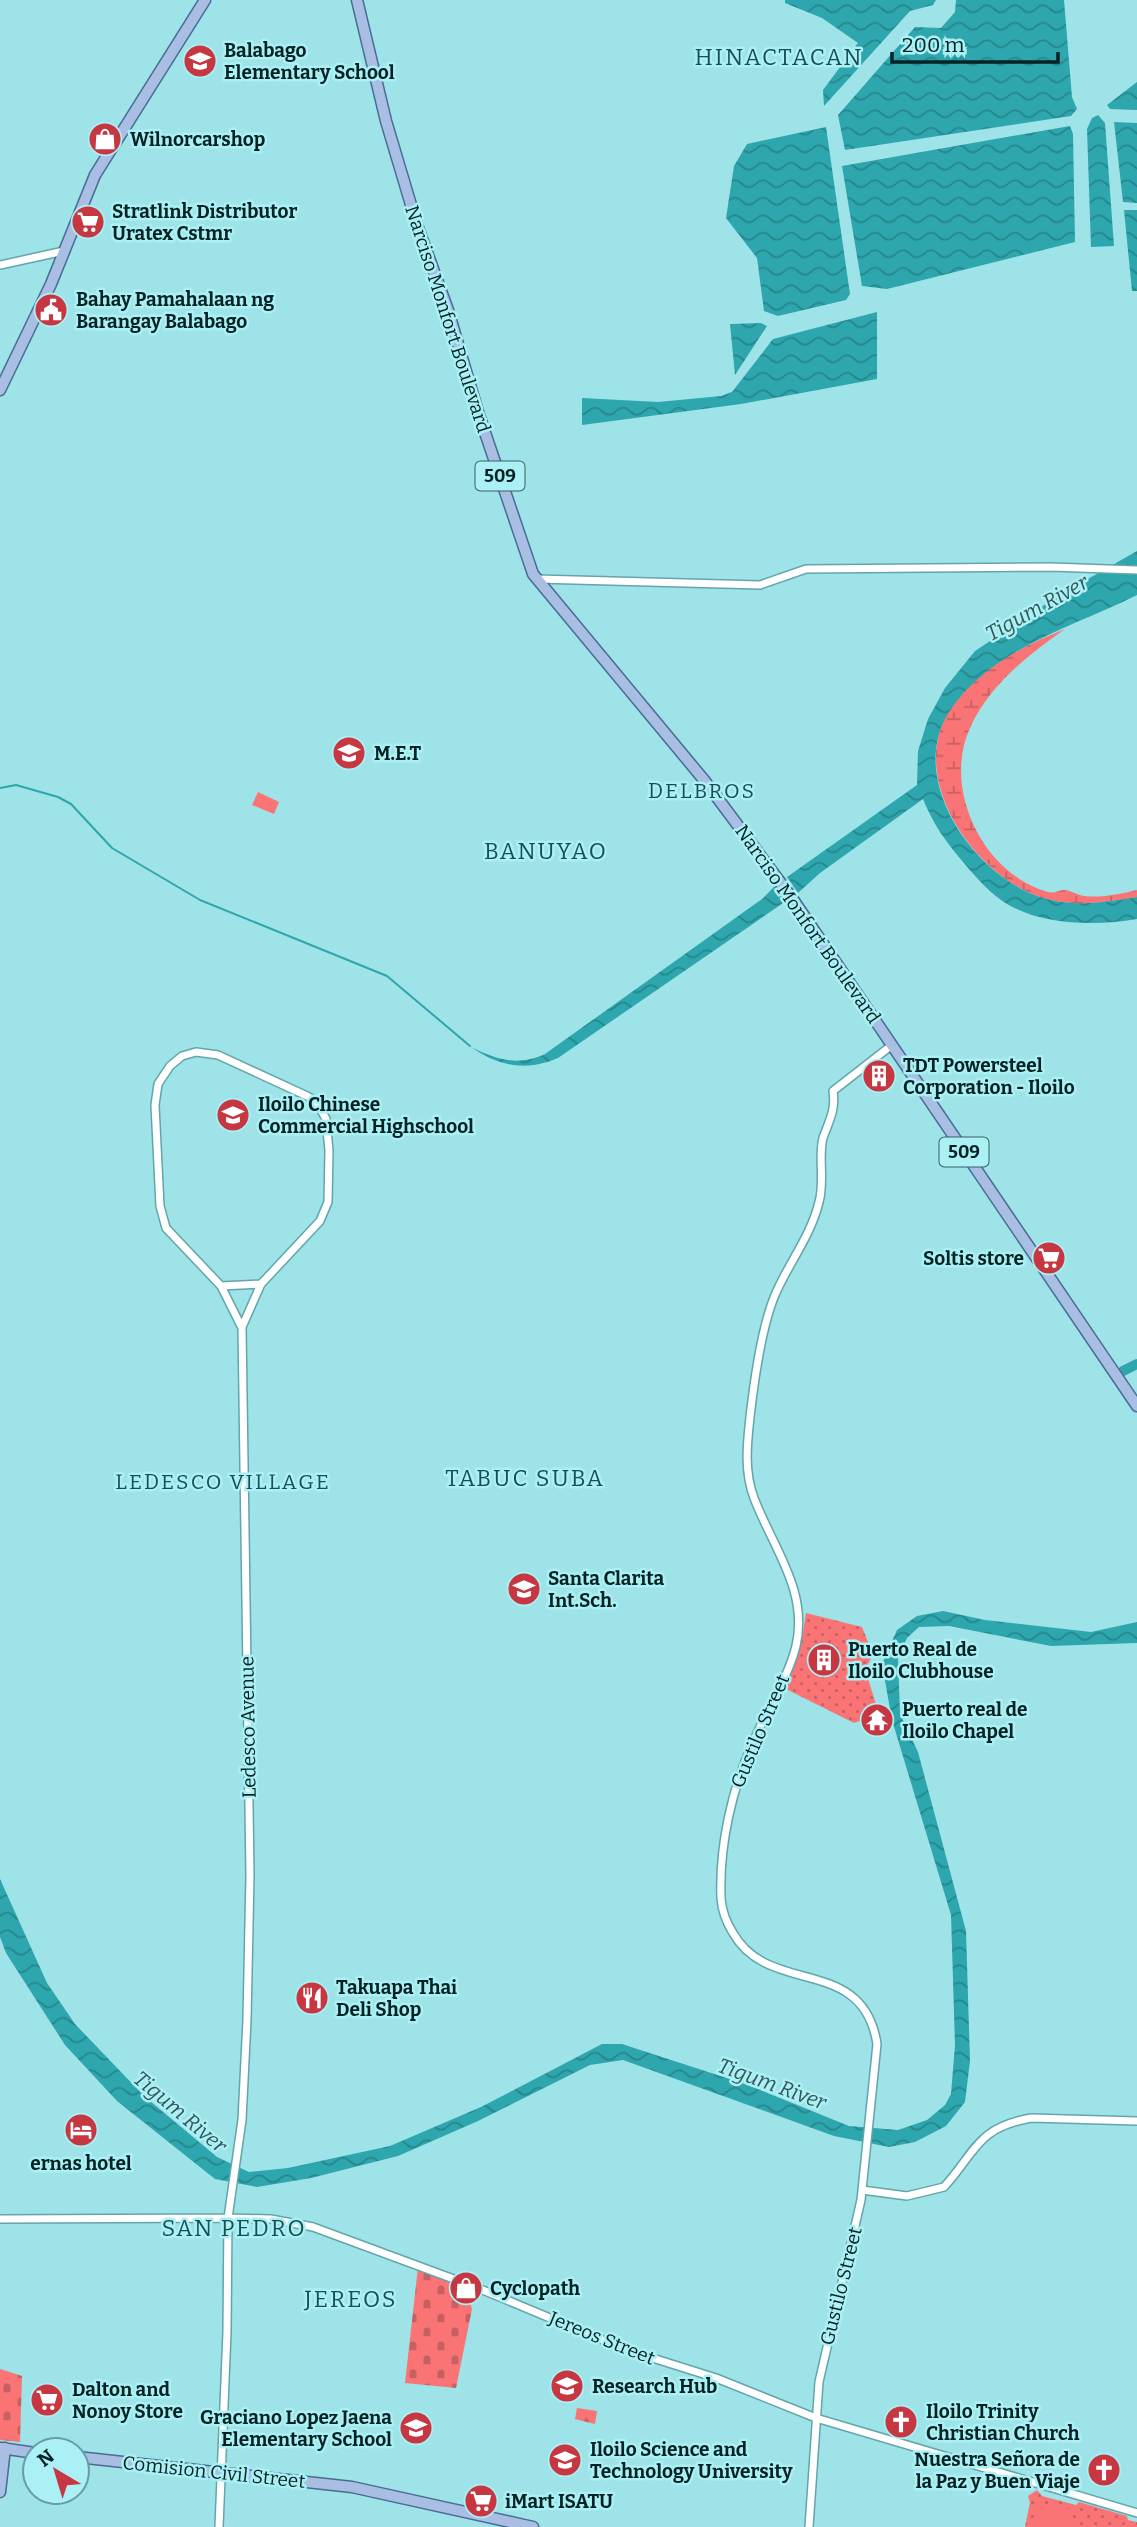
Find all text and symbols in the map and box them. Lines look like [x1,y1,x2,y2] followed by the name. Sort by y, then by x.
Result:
[892,21,1058,65] scale bar
[902,32,965,58] text: 200 m
[224,39,395,84] place label: Balabago Elementary School
[181,42,219,80] school or university icon: Balabago Elementary School
[695,43,864,71] district label: HINACTACAN
[86,120,124,158] shop icon: Wilnorcarshop
[130,128,265,151] place label: Wilnorcarshop
[112,200,298,245] place label: Stratlink Distributor Uratex Cstmr
[69,203,107,241] supermarket icon: Stratlink Distributor Uratex Cstmr
[400,203,496,435] street label: Narciso Monfort Boulevard
[76,288,274,333] place label: Bahay Pamahalaan ng Barangay Balabago
[32,291,70,329] public building icon: Bahay Pamahalaan ng Barangay Balabago
[476,462,524,490] road number: 509
[981,568,1094,647] water label: Tigum River
[330,734,368,772] school or university icon: M.E.T
[374,742,422,765] place label: M.E.T
[648,778,756,804] district label: DELBROS
[730,820,886,1028] street label: Narciso Monfort Boulevard
[484,837,608,865] district label: BANUYAO
[903,1054,1075,1099] place label: TDT Powersteel Corporation - Iloilo
[860,1057,898,1095] building icon: TDT Powersteel Corporation - Iloilo
[258,1093,474,1138] place label: Iloilo Chinese Commercial Highschool
[214,1096,252,1134] school or university icon: Iloilo Chinese Commercial Highschool
[940,1138,988,1167] road number: 509
[1030,1239,1068,1277] supermarket icon: Soltis store
[923,1247,1024,1270] place label: Soltis store
[445,1464,605,1492] district label: TABUC SUBA
[115,1469,331,1495] district label: LEDESCO VILLAGE
[548,1567,665,1612] place label: Santa Clarita Int.Sch.
[505,1570,543,1608] school or university icon: Santa Clarita Int.Sch.
[848,1638,994,1683] place label: Puerto Real de Iloilo Clubhouse
[805,1641,843,1679] building icon: Puerto Real de Iloilo Clubhouse
[235,1656,261,1798] street label: Ledesco Avenue
[726,1671,794,1791] street label: Gustilo Street
[902,1698,1027,1743] place label: Puerto real de Iloilo Chapel
[858,1701,896,1739] temple icon: Puerto real de Iloilo Chapel
[336,1976,457,2021] place label: Takuapa Thai Deli Shop
[293,1979,331,2017] restaurant icon: Takuapa Thai Deli Shop
[714,2052,831,2116] water label: Tigum River
[128,2066,233,2159] water label: Tigum River
[62,2111,100,2149] hotel icon: ernas hotel
[30,2152,132,2175] place label: ernas hotel
[161,2214,307,2242] district label: SAN PEDRO
[815,2224,867,2347] street label: Gustilo Street
[447,2269,485,2307] shop icon: Cyclopath
[490,2277,580,2300] place label: Cyclopath
[303,2285,398,2313] district label: JEREOS
[545,2306,658,2370] street label: Jereos Street
[548,2367,586,2405] school or university icon: Research Hub
[592,2375,717,2398] place label: Research Hub
[72,2378,183,2423] place label: Dalton and Nonoy Store
[28,2381,66,2419] supermarket icon: Dalton and Nonoy Store
[926,2400,1080,2445] place label: Iloilo Trinity Christian Church
[882,2403,920,2441] church icon: Iloilo Trinity Christian Church
[200,2406,392,2451] place label: Graciano Lopez Jaena Elementary School
[397,2409,435,2447] school or university icon: Graciano Lopez Jaena Elementary School
[21,2436,91,2506] north arrow
[590,2438,793,2483] place label: Iloilo Science and Technology University
[546,2441,584,2479] school or university icon: Iloilo Science and Technology University
[33,2444,59,2472] text: N
[914,2448,1080,2493] place label: Nuestra Señora de la Paz y Buen Viaje
[122,2451,307,2493] street label: Comision Civil Street
[1085,2451,1123,2489] church icon: Nuestra Señora de la Paz y Buen Viaje
[462,2482,500,2520] supermarket icon: iMart ISATU
[505,2490,613,2513] place label: iMart ISATU

